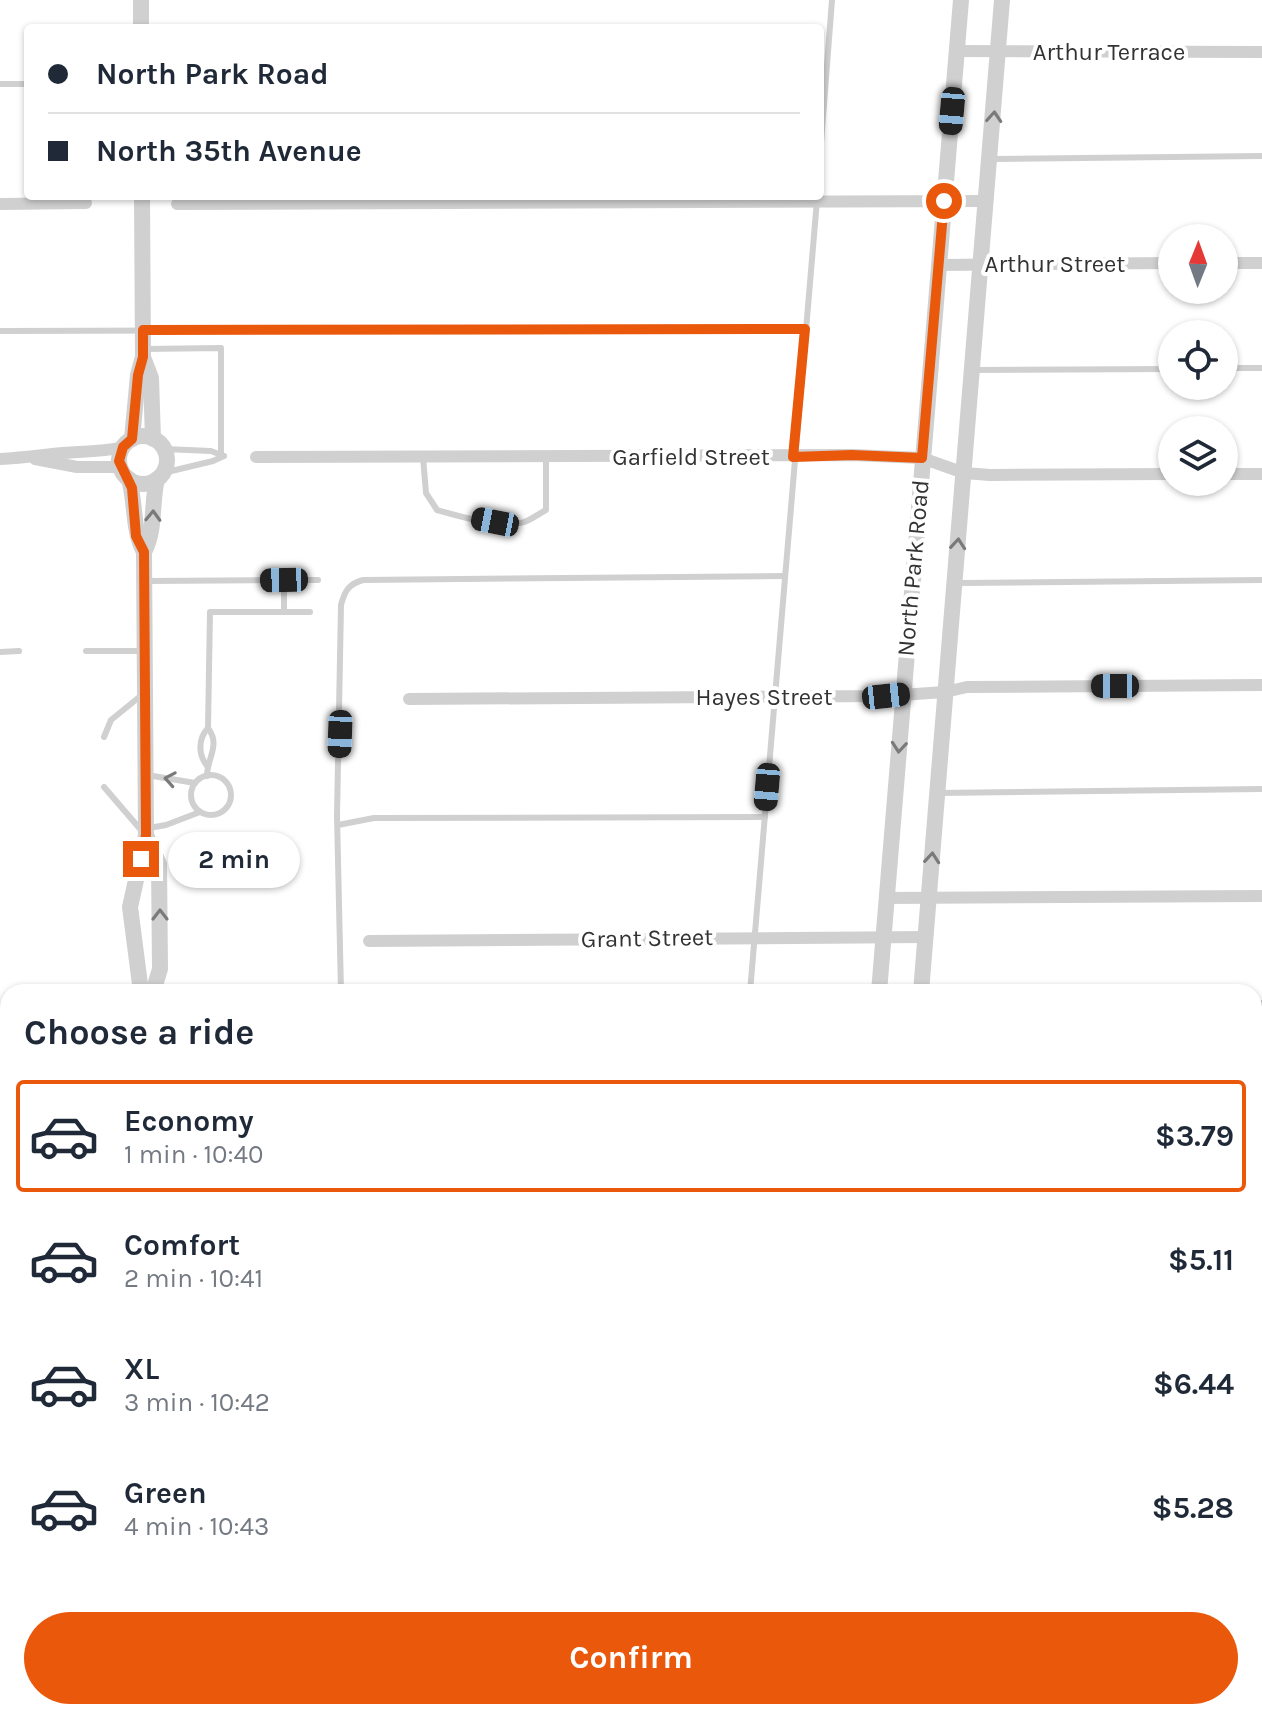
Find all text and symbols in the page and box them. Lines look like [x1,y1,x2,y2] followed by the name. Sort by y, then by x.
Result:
[1033,38,1185,66] street label: Arthur Terrace
[96,56,329,92] text: North Park Road
[938,86,966,136] car
[985,110,1002,123] one-way arrow
[96,133,362,169] text: North 35th Avenue
[926,183,962,219] route start
[1158,224,1238,304] north arrow
[1158,224,1238,496] map controls
[985,250,1125,278] street label: Arthur Street
[1158,320,1238,400] button: locate
[1158,416,1238,496] button: layers
[612,443,770,471] street label: Garfield Street
[891,479,935,657] street label: North Park Road
[469,506,521,538] car
[144,509,161,522] one-way arrow
[949,537,966,550] one-way arrow
[260,568,308,592] car
[1091,674,1139,698] car
[861,682,911,710] car
[696,683,832,711] street label: Hayes Street
[327,710,353,758] car
[891,741,908,754] one-way arrow
[753,762,781,812] car
[163,771,177,788] one-way arrow
[169,831,301,887] callout: 2 min
[123,841,159,877] route end
[198,844,270,875] text: 2 min
[923,852,940,865] one-way arrow
[152,908,169,921] one-way arrow
[581,923,713,953] street label: Grant Street
[24,1011,254,1053] text: Choose a ride
[28,1100,100,1172] icon: car
[124,1103,254,1139] text: Economy
[1155,1118,1234,1154] text: $3.79
[124,1139,264,1170] text: 1 min · 10:40
[28,1224,100,1296] icon: car
[124,1227,240,1263] text: Comfort
[1168,1242,1234,1278] text: $5.11
[124,1263,263,1294] text: 2 min · 10:41
[28,1348,100,1420] icon: car
[124,1351,159,1387] text: XL
[1153,1366,1234,1402] text: $6.44
[124,1387,270,1418] text: 3 min · 10:42
[28,1472,100,1544] icon: car
[124,1475,207,1511] text: Green
[1152,1490,1234,1526] text: $5.28
[124,1511,269,1542] text: 4 min · 10:43
[24,1612,1238,1704] button: Confirm

